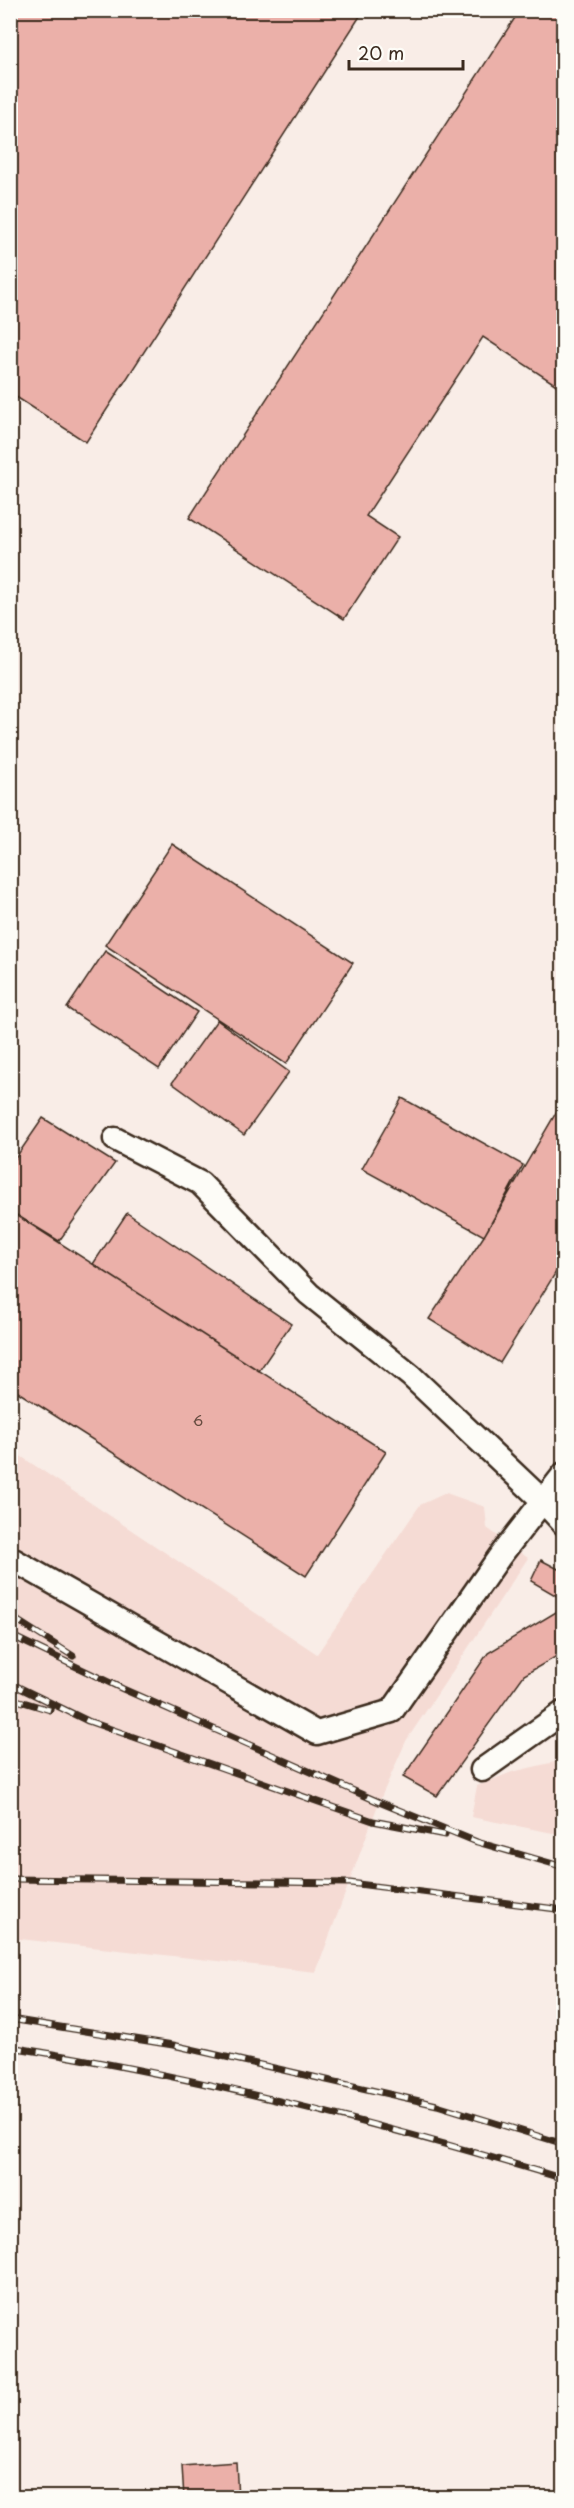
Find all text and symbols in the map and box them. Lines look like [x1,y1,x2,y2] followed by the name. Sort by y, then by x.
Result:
[349,33,463,71] scale bar
[358,39,404,66] text: 20 m
[193,1408,203,1431] house number: 6

